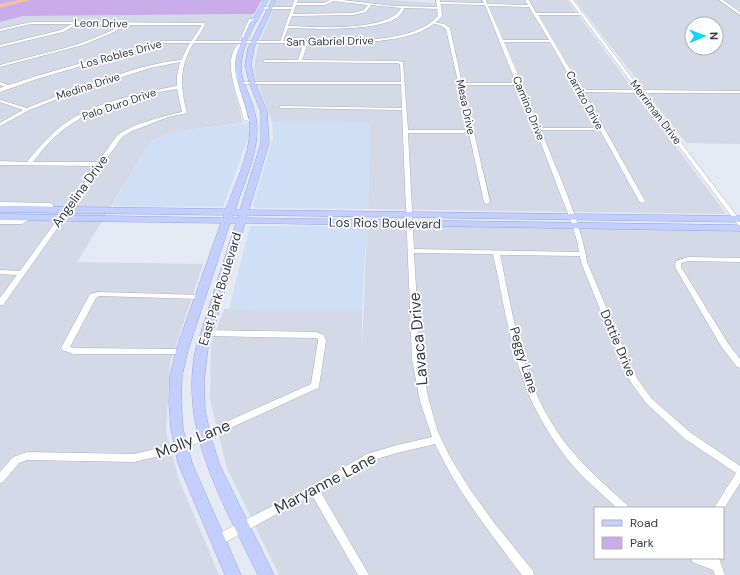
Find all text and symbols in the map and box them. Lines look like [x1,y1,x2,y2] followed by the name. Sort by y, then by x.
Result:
[74,16,128,30] street label: Leon Drive
[684,16,724,56] north arrow
[707,32,721,40] text: N
[286,33,374,49] street label: San Gabriel Drive
[79,36,163,72] street label: Los Robles Drive
[563,68,607,132] street label: Carrizo Drive
[54,69,122,103] street label: Medina Drive
[510,74,548,142] street label: Camino Drive
[627,77,685,147] street label: Merriman Drive
[453,78,479,136] street label: Mesa Drive
[80,85,158,123] street label: Palo Duro Drive
[48,152,112,230] street label: Angelina Drive
[329,214,441,232] street label: Los Rios Boulevard
[195,230,245,348] street label: East Park Boulevard
[403,291,433,387] street label: Lavaca Drive
[596,307,640,379] street label: Dottie Drive
[506,325,542,395] street label: Peggy Lane
[153,415,233,463] street label: Molly Lane
[270,447,380,519] street label: Maryanne Lane
[594,507,724,559] legend
[630,515,658,531] text: Road
[630,535,654,551] text: Park

